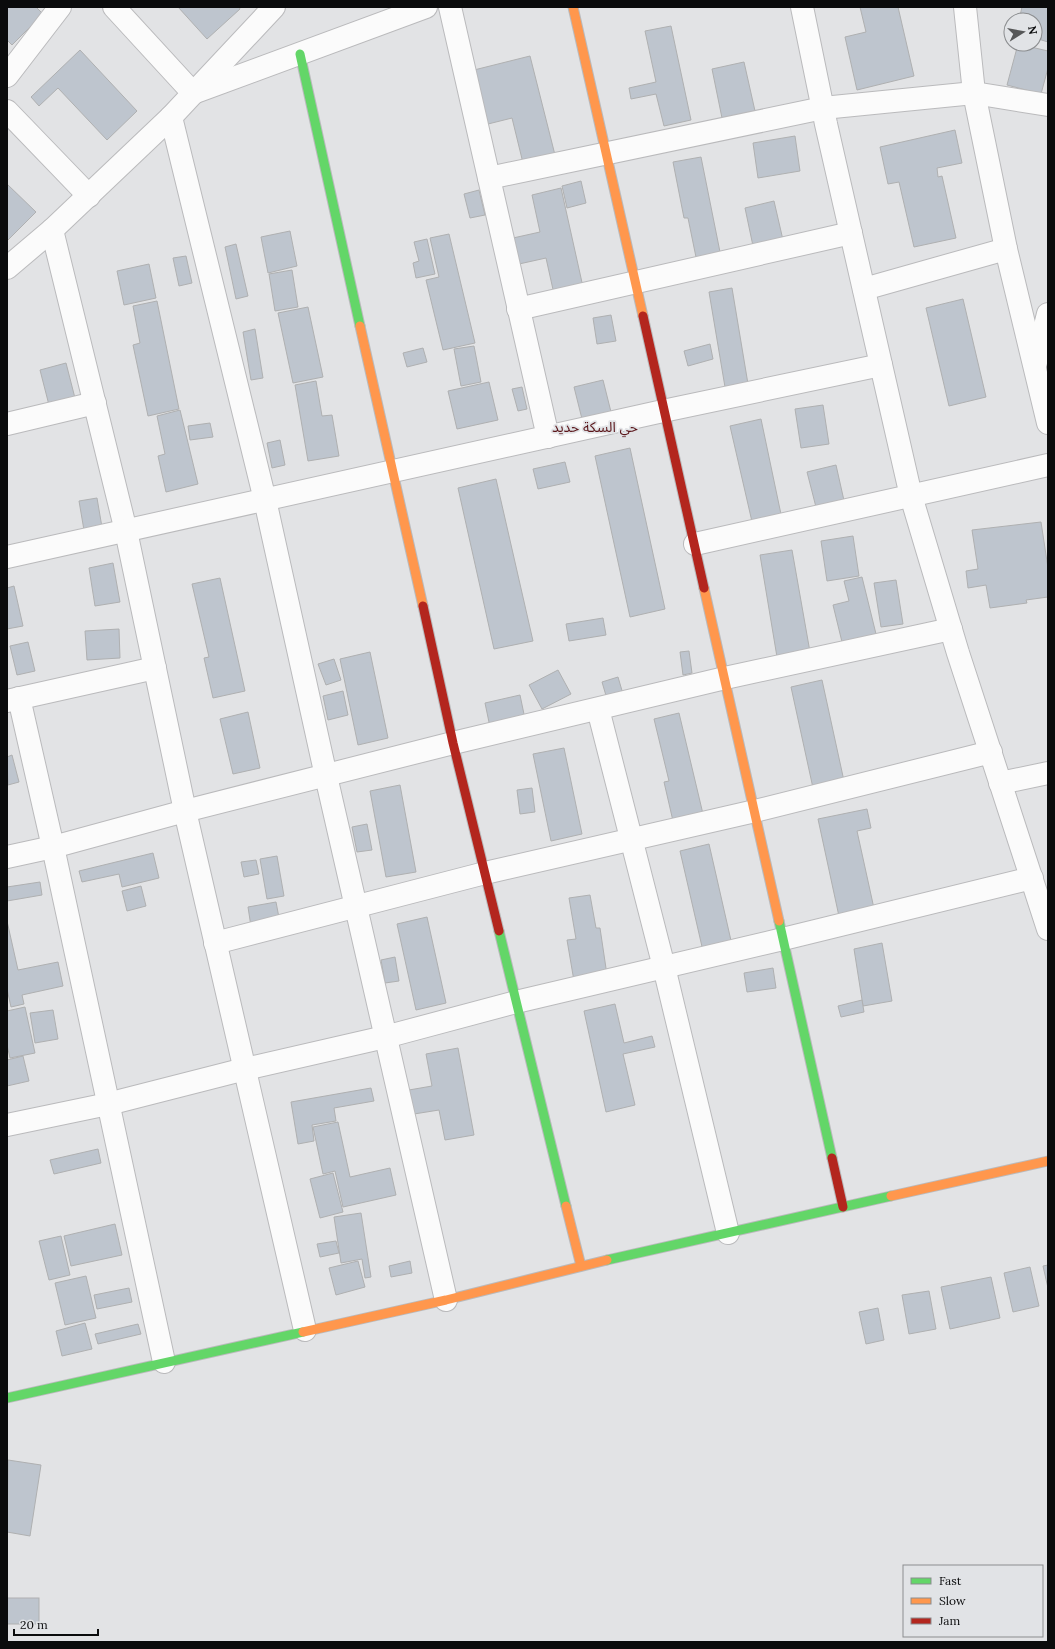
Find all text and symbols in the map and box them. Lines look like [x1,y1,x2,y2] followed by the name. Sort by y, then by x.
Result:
[1003,12,1043,52] north arrow
[1025,25,1041,36] text: N
[552,418,638,438] district label: حي السكة حديد
[903,1565,1043,1637] legend
[939,1573,962,1588] text: Fast
[939,1593,966,1608] text: Slow
[14,1611,98,1637] scale bar
[938,1613,960,1628] text: Jam
[20,1617,48,1632] text: 20 m

